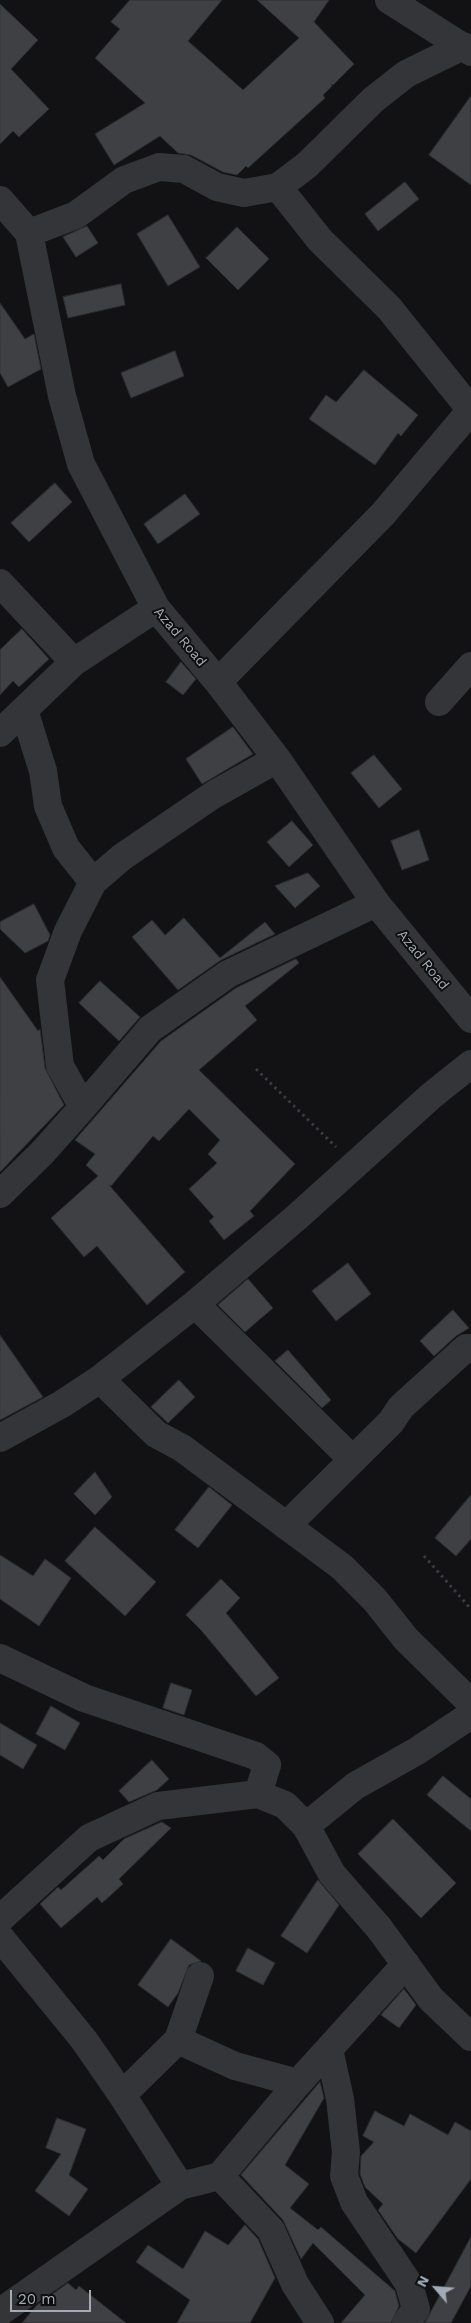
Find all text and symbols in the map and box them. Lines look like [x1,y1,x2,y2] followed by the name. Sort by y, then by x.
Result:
[150,604,210,670] street label: Azad Road
[394,927,452,993] street label: Azad Road
[411,2263,461,2313] north arrow
[413,2273,432,2289] text: N
[12,2280,94,2312] scale bar
[18,2290,56,2308] text: 20 m

